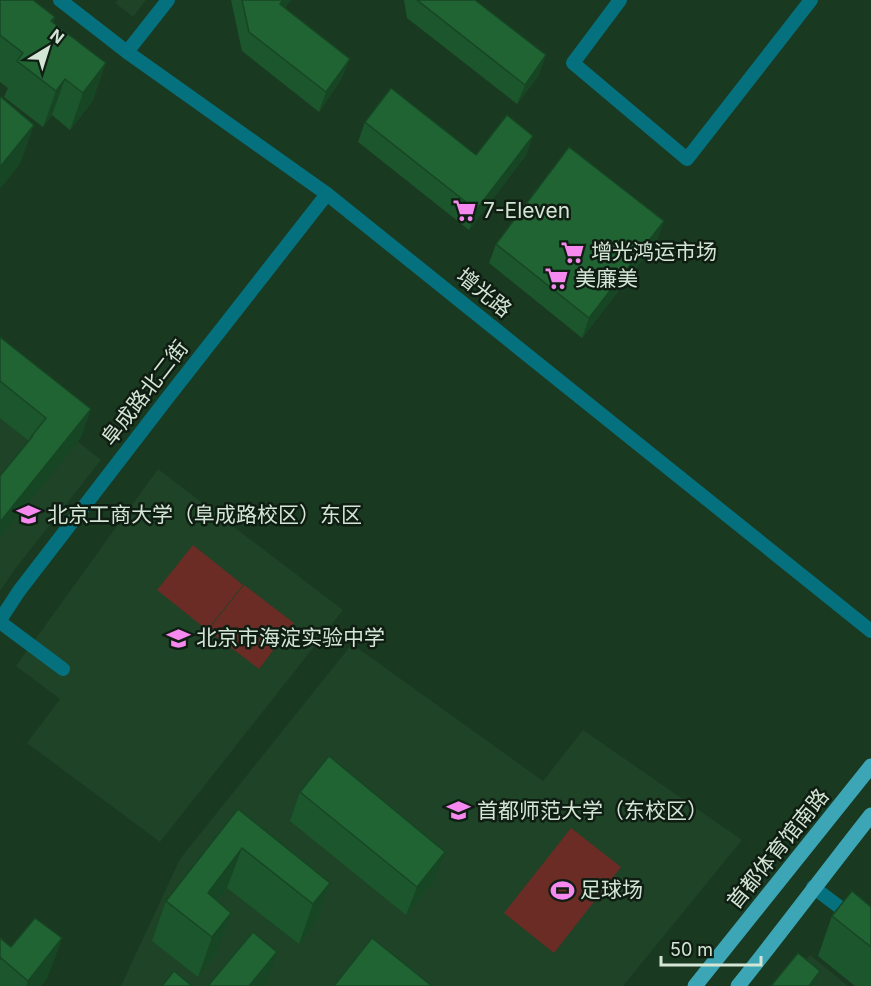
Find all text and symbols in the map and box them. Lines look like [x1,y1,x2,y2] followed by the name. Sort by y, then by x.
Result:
[18,18,78,78] north arrow
[46,25,68,48] text: N
[452,198,478,224] supermarket icon: 7-Eleven
[483,198,570,223] place label: 7-Eleven
[560,239,586,265] supermarket icon: 增光鸿运市场
[591,239,717,264] place label: 增光鸿运市场
[452,263,517,322] street label: 增光路
[544,266,570,292] supermarket icon: 美廉美
[575,266,638,291] place label: 美廉美
[96,335,193,450] street label: 阜成路北二街
[16,502,42,528] school or university icon: 北京工商大学（阜成路校区）东区
[47,502,362,527] place label: 北京工商大学（阜成路校区）东区
[165,625,191,651] school or university icon: 北京市海淀实验中学
[196,625,385,650] place label: 北京市海淀实验中学
[722,784,834,914] street label: 首都体育馆南路
[446,798,472,824] school or university icon: 首都师范大学（东校区）
[477,798,708,823] place label: 首都师范大学（东校区）
[549,877,575,903] sports icon: 足球场
[580,877,643,902] place label: 足球场
[661,929,762,967] scale bar
[670,939,713,960] text: 50 m

